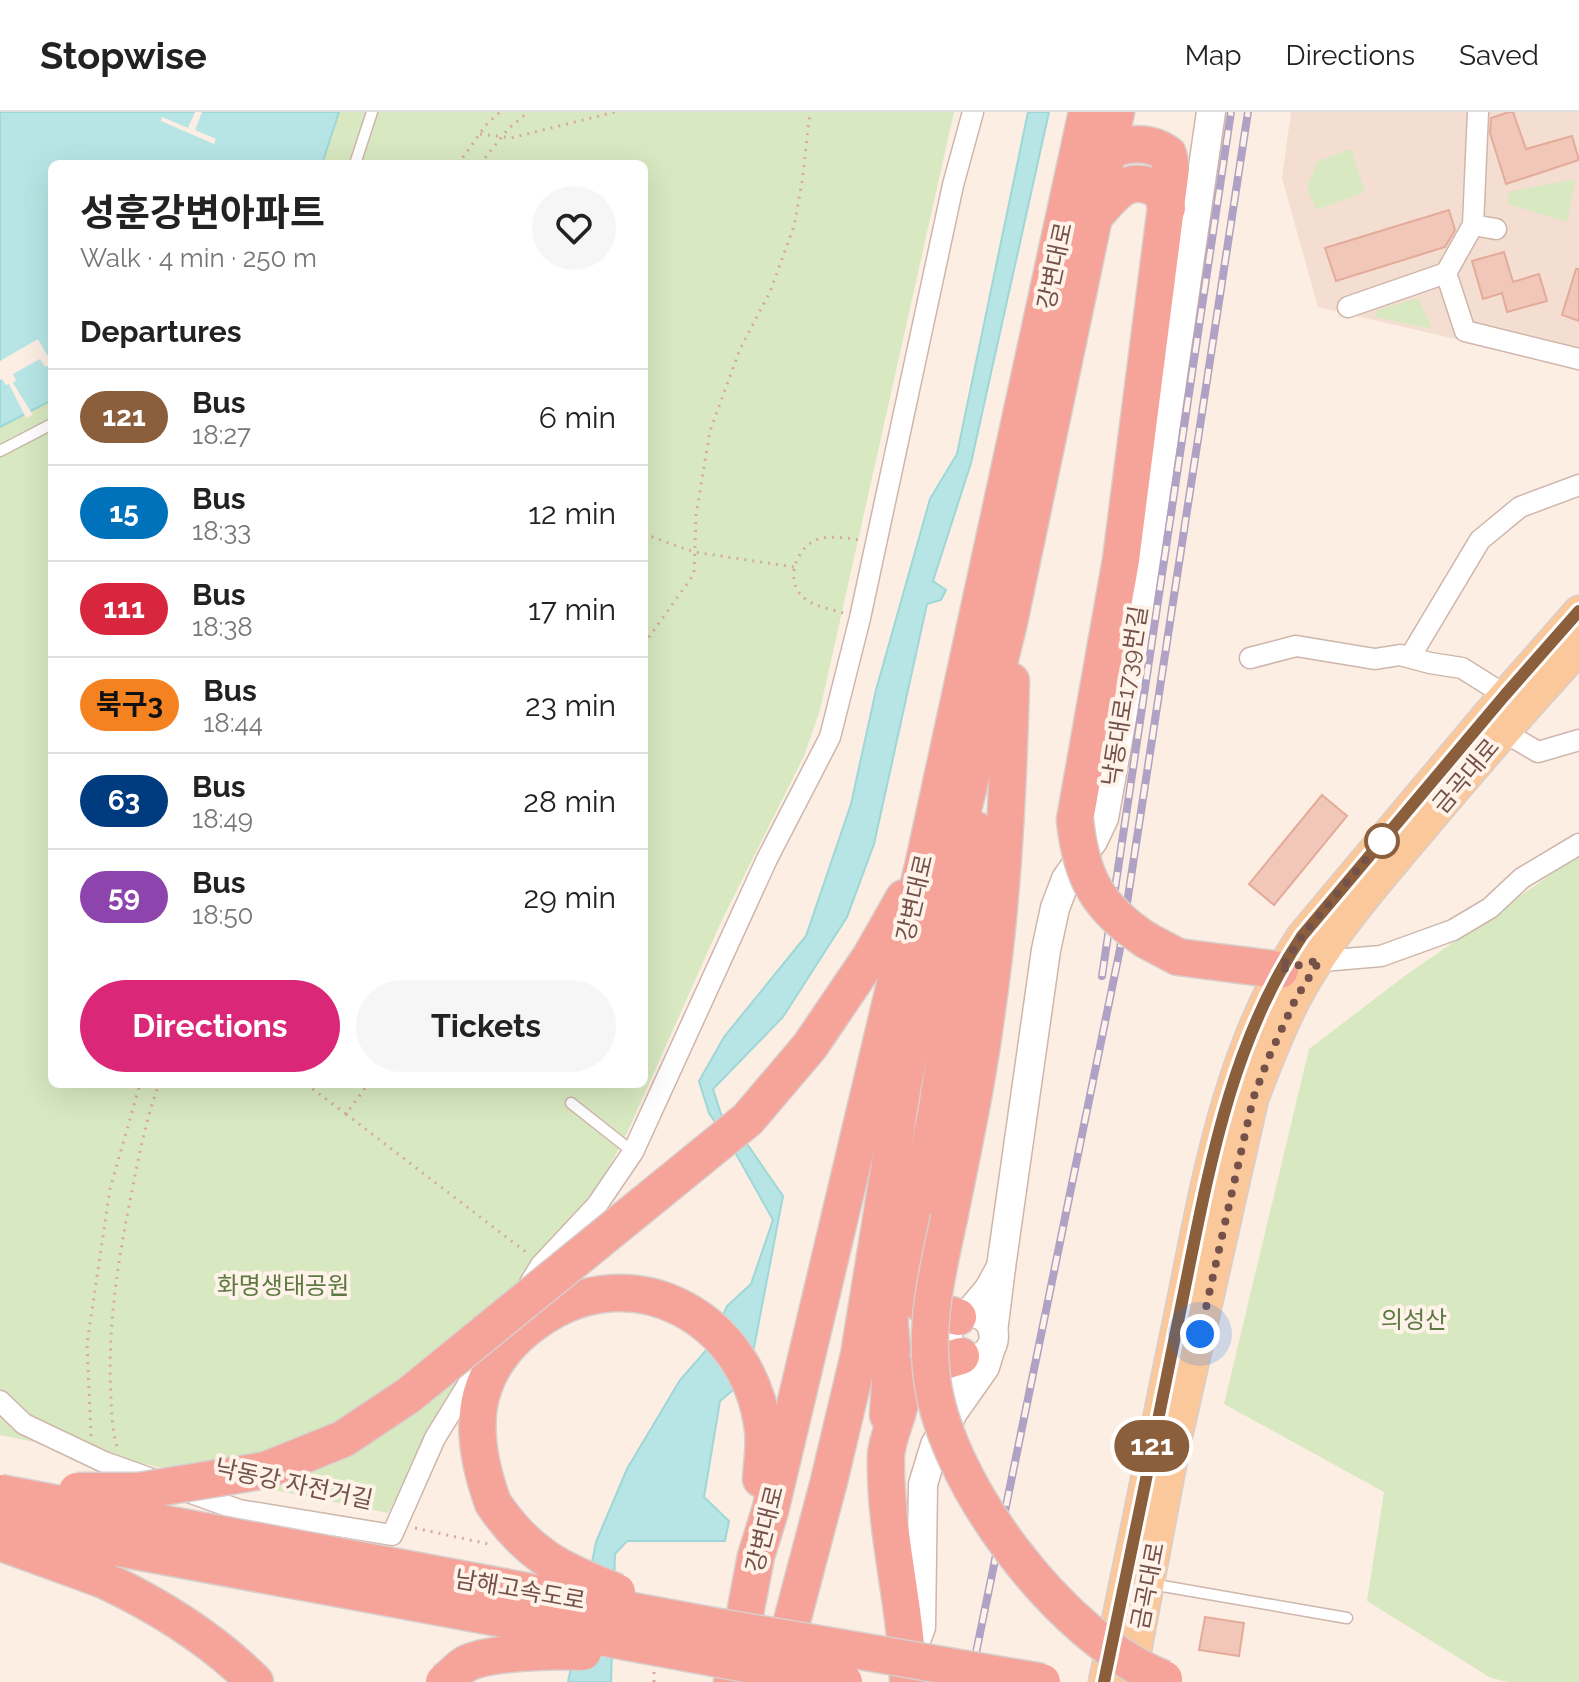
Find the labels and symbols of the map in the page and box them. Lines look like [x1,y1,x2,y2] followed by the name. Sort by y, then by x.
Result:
[1031,220,1078,312] street label: 강변대로
[1096,604,1153,788] street label: 낙동대로1739번길
[1426,733,1505,819] street label: 금곡대로
[1365,824,1399,858] unlabelled marker
[890,852,939,944] street label: 강변대로
[217,1271,349,1300] park label: 화명생태공원
[1381,1305,1447,1334] park label: 의성산
[1180,1314,1220,1354] your location
[1106,1420,1198,1472] line badge: 121
[213,1453,376,1514] street label: 낙동강 자전거길
[740,1483,789,1575] street label: 강변대로
[1125,1540,1170,1632] street label: 금곡대로
[452,1564,588,1615] street label: 남해고속도로

